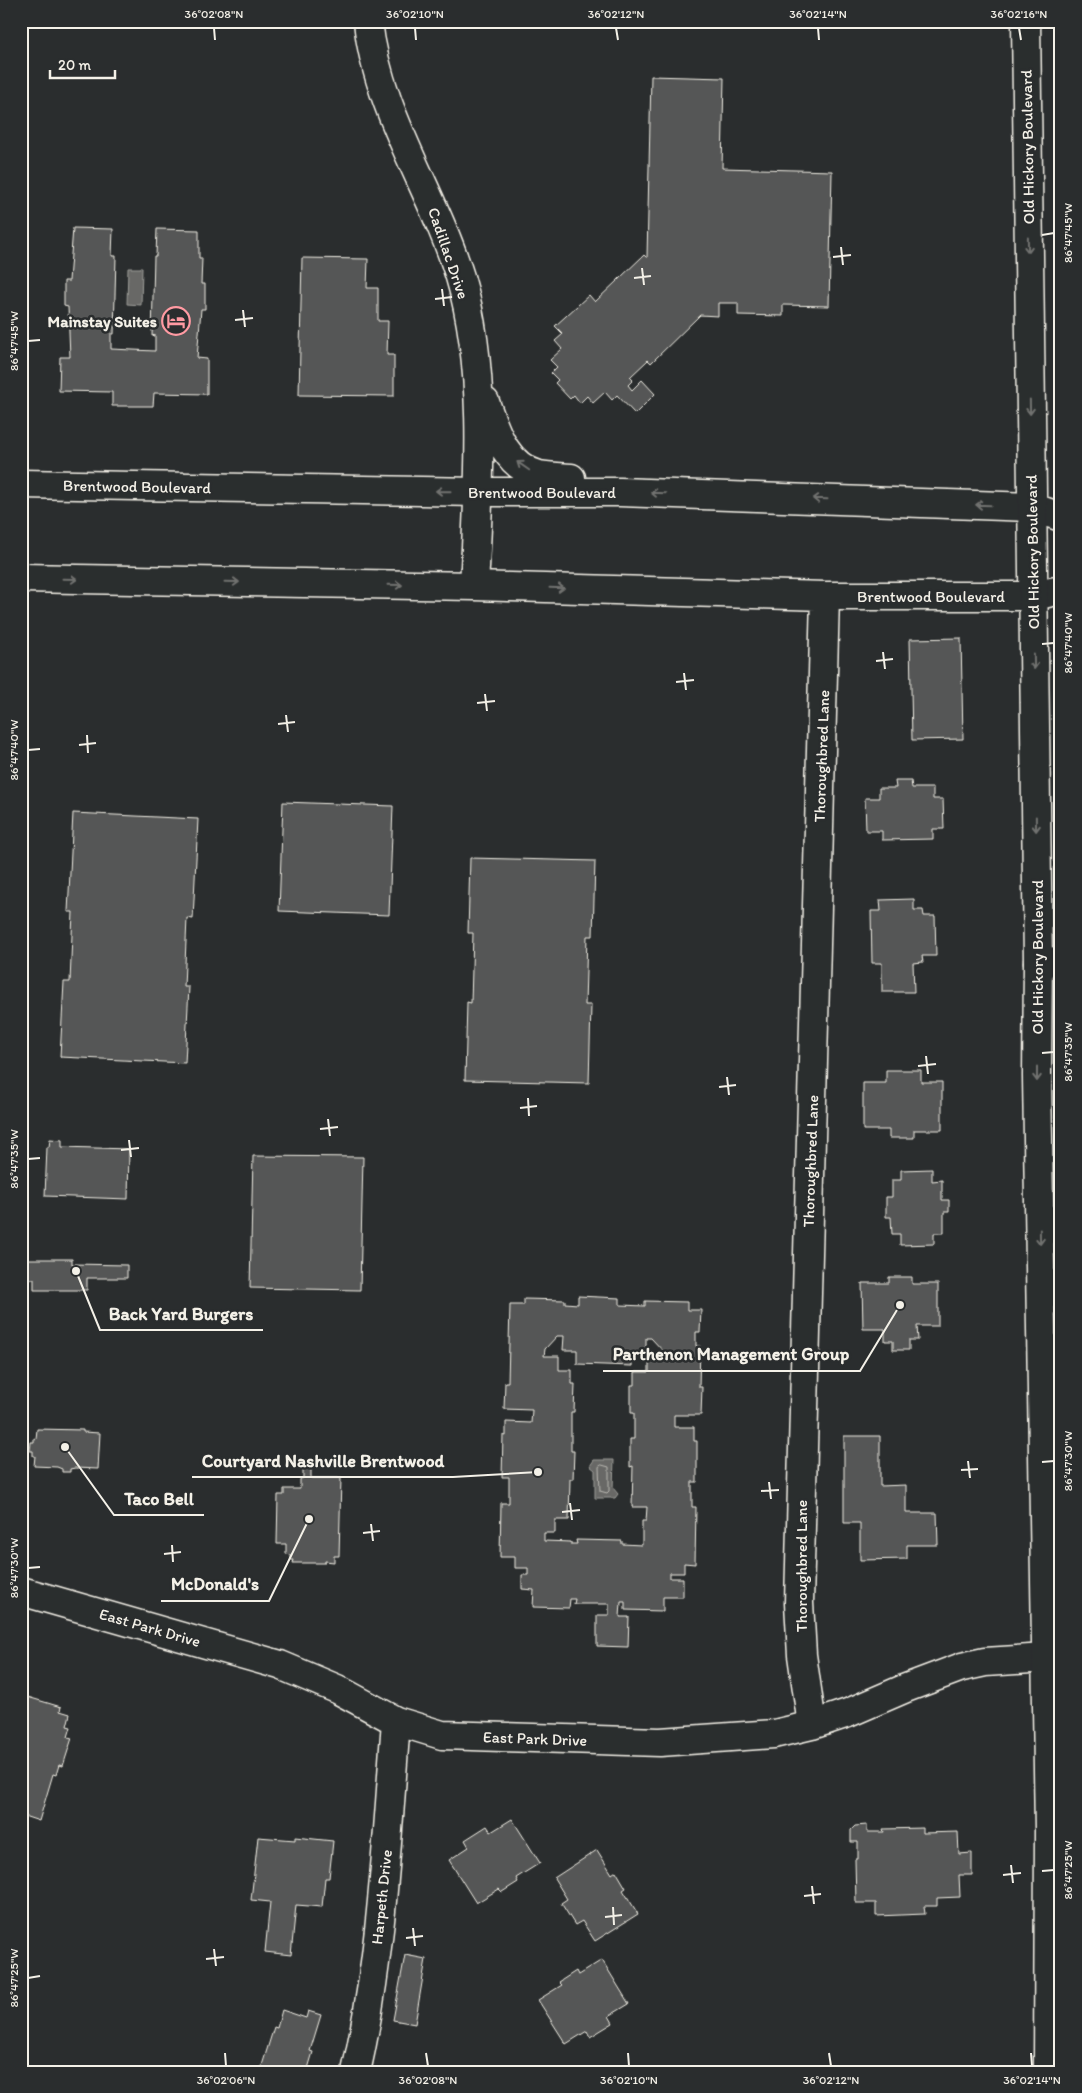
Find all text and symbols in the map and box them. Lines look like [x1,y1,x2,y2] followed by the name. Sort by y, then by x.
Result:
[185,7,243,21] text: 36°02'08"N
[386,7,444,21] text: 36°02'10"N
[588,7,644,21] text: 36°02'12"N
[789,7,847,21] text: 36°02'14"N
[991,7,1047,21] text: 36°02'16"N
[50,48,115,80] scale bar
[58,56,92,74] text: 20 m
[1017,69,1038,225] street label: Old Hickory Boulevard
[1061,203,1075,263] text: 86°47'45"W
[424,205,473,302] street label: Cadillac Drive
[1023,236,1033,253] one-way arrow
[161,306,191,336] hotel icon: Mainstay Suites
[7,311,21,371] text: 86°47'45"W
[48,312,157,332] place label: Mainstay Suites
[1025,399,1035,415] one-way arrow
[516,461,530,471] one-way arrow
[1022,474,1043,630] street label: Old Hickory Boulevard
[63,476,211,497] street label: Brentwood Boulevard
[468,483,616,502] street label: Brentwood Boulevard
[435,486,452,496] one-way arrow
[650,488,666,498] one-way arrow
[813,495,829,504] one-way arrow
[975,501,991,510] one-way arrow
[62,574,78,584] one-way arrow
[224,577,240,587] one-way arrow
[387,580,403,589] one-way arrow
[549,584,565,593] one-way arrow
[857,587,1005,606] street label: Brentwood Boulevard
[1061,612,1075,674] text: 86°47'40"W
[1029,654,1039,670] one-way arrow
[810,689,833,823] street label: Thoroughbred Lane
[7,719,21,781] text: 86°47'40"W
[1031,816,1041,832] one-way arrow
[1028,879,1047,1034] street label: Old Hickory Boulevard
[1061,1022,1075,1082] text: 86°47'35"W
[1032,1066,1042,1082] one-way arrow
[799,1094,822,1228] street label: Thoroughbred Lane
[7,1129,21,1189] text: 86°47'35"W
[1035,1228,1045,1245] one-way arrow
[100,1297,263,1330] callout: Back Yard Burgers
[109,1303,253,1325] text: Back Yard Burgers
[603,1338,860,1371] callout: Parthenon Management Group
[613,1343,850,1365] text: Parthenon Management Group
[1061,1431,1075,1491] text: 86°47'30"W
[192,1444,453,1477] callout: Courtyard Nashville Brentwood
[202,1450,445,1472] text: Courtyard Nashville Brentwood
[114,1482,204,1515] callout: Taco Bell
[123,1488,195,1510] text: Taco Bell
[792,1499,811,1632] street label: Thoroughbred Lane
[7,1538,21,1598] text: 86°47'30"W
[161,1568,269,1601] callout: McDonald's
[171,1573,259,1595] text: McDonald's
[97,1604,203,1651] street label: East Park Drive
[482,1727,587,1750] street label: East Park Drive
[1061,1840,1075,1900] text: 86°47'25"W
[367,1849,396,1945] street label: Harpeth Drive
[7,1948,21,2008] text: 86°47'25"W
[197,2073,255,2087] text: 36°02'06"N
[399,2073,457,2087] text: 36°02'08"N
[600,2073,658,2087] text: 36°02'10"N
[803,2073,859,2087] text: 36°02'12"N
[1003,2073,1061,2087] text: 36°02'14"N

